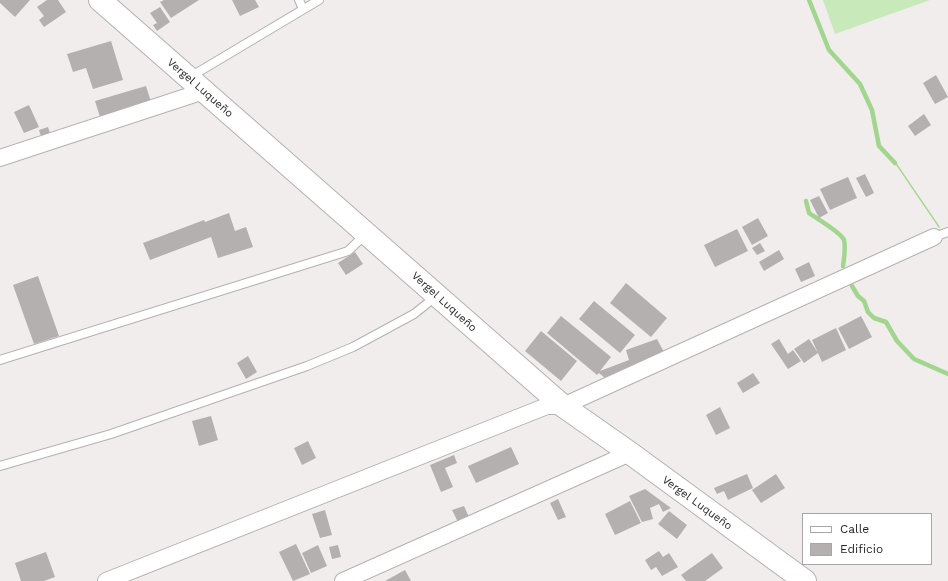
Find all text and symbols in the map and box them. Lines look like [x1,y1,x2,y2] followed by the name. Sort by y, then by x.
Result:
[164,56,236,120] street label: Vergel Luqueño
[409,269,479,335] street label: Vergel Luqueño
[659,473,735,533] street label: Vergel Luqueño
[802,513,932,565] legend
[840,522,869,536] text: Calle
[840,542,883,556] text: Edificio

